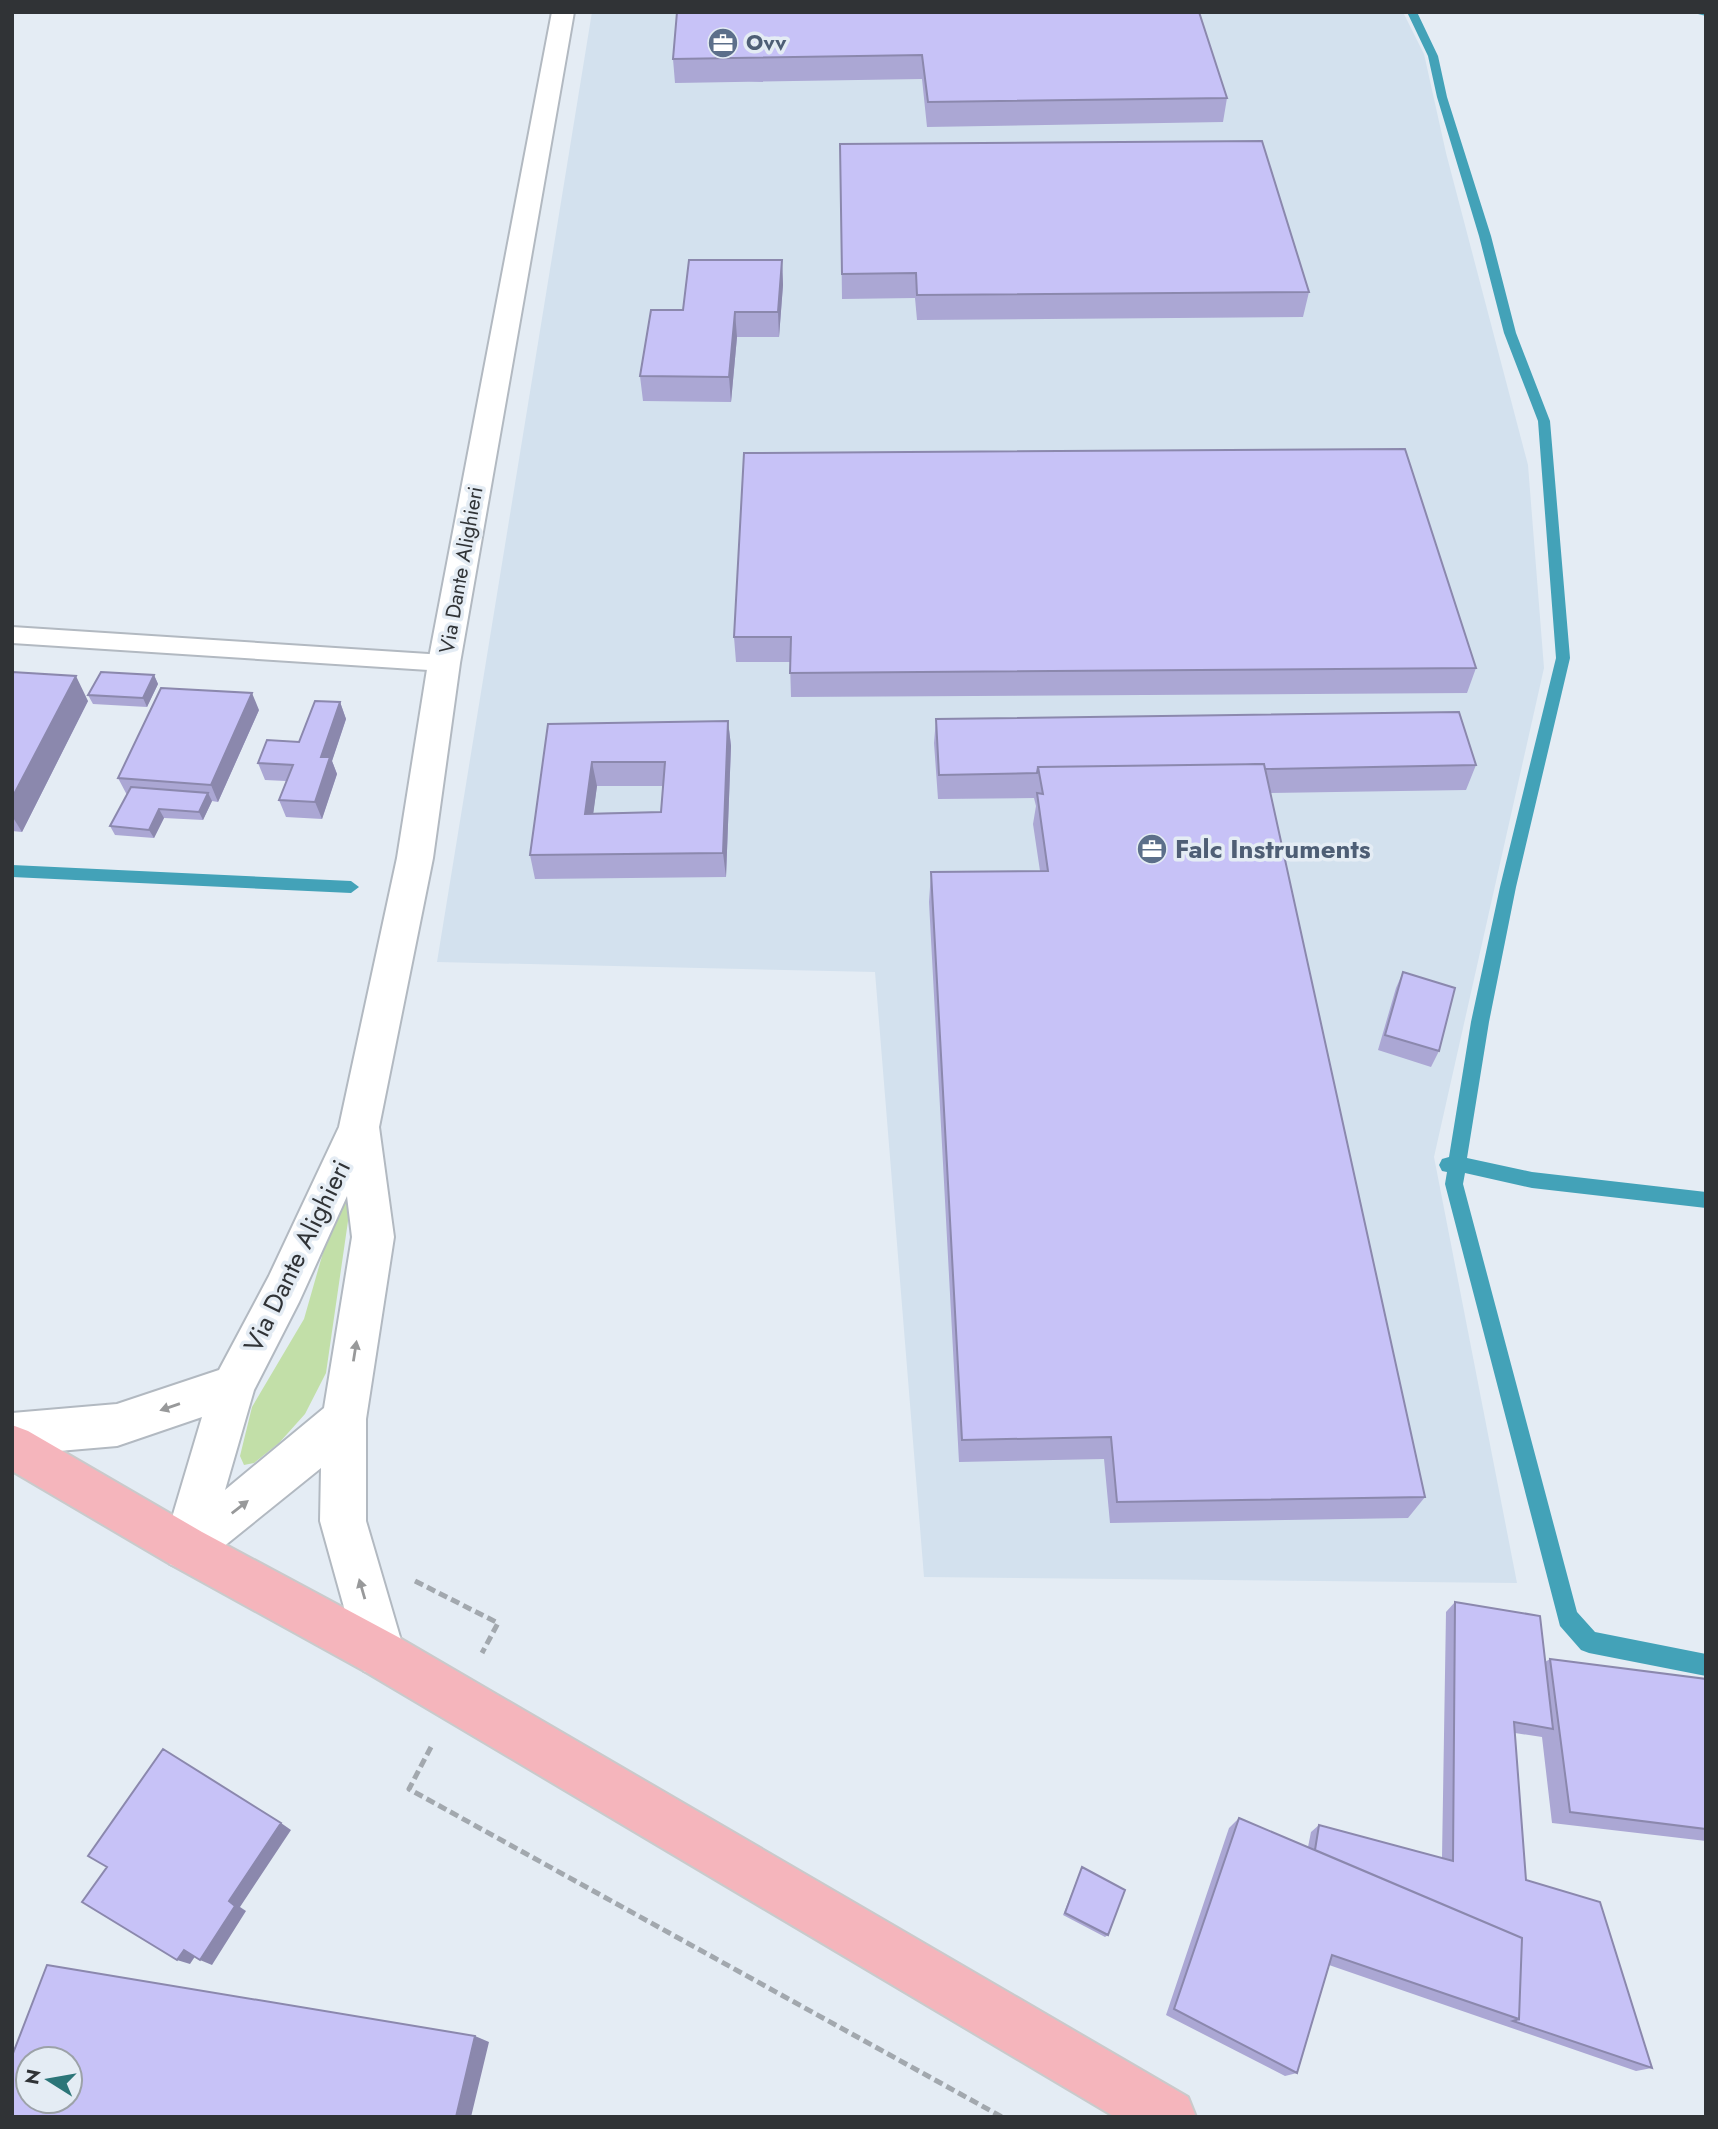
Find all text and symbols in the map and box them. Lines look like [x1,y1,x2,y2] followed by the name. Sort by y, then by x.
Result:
[706,26,740,60] office icon: Ovv
[746,28,787,58] place label: Ovv
[432,484,490,656] street label: Via Dante Alighieri
[1175,830,1371,868] place label: Falc Instruments
[1135,832,1169,866] office icon: Falc Instruments
[234,1153,360,1359] street label: Via Dante Alighieri
[349,1340,360,1362] one-way arrow
[159,1402,180,1413] one-way arrow
[230,1499,248,1514] one-way arrow
[356,1578,366,1599] one-way arrow
[14,2045,84,2115] north arrow
[18,2067,47,2087] text: N

